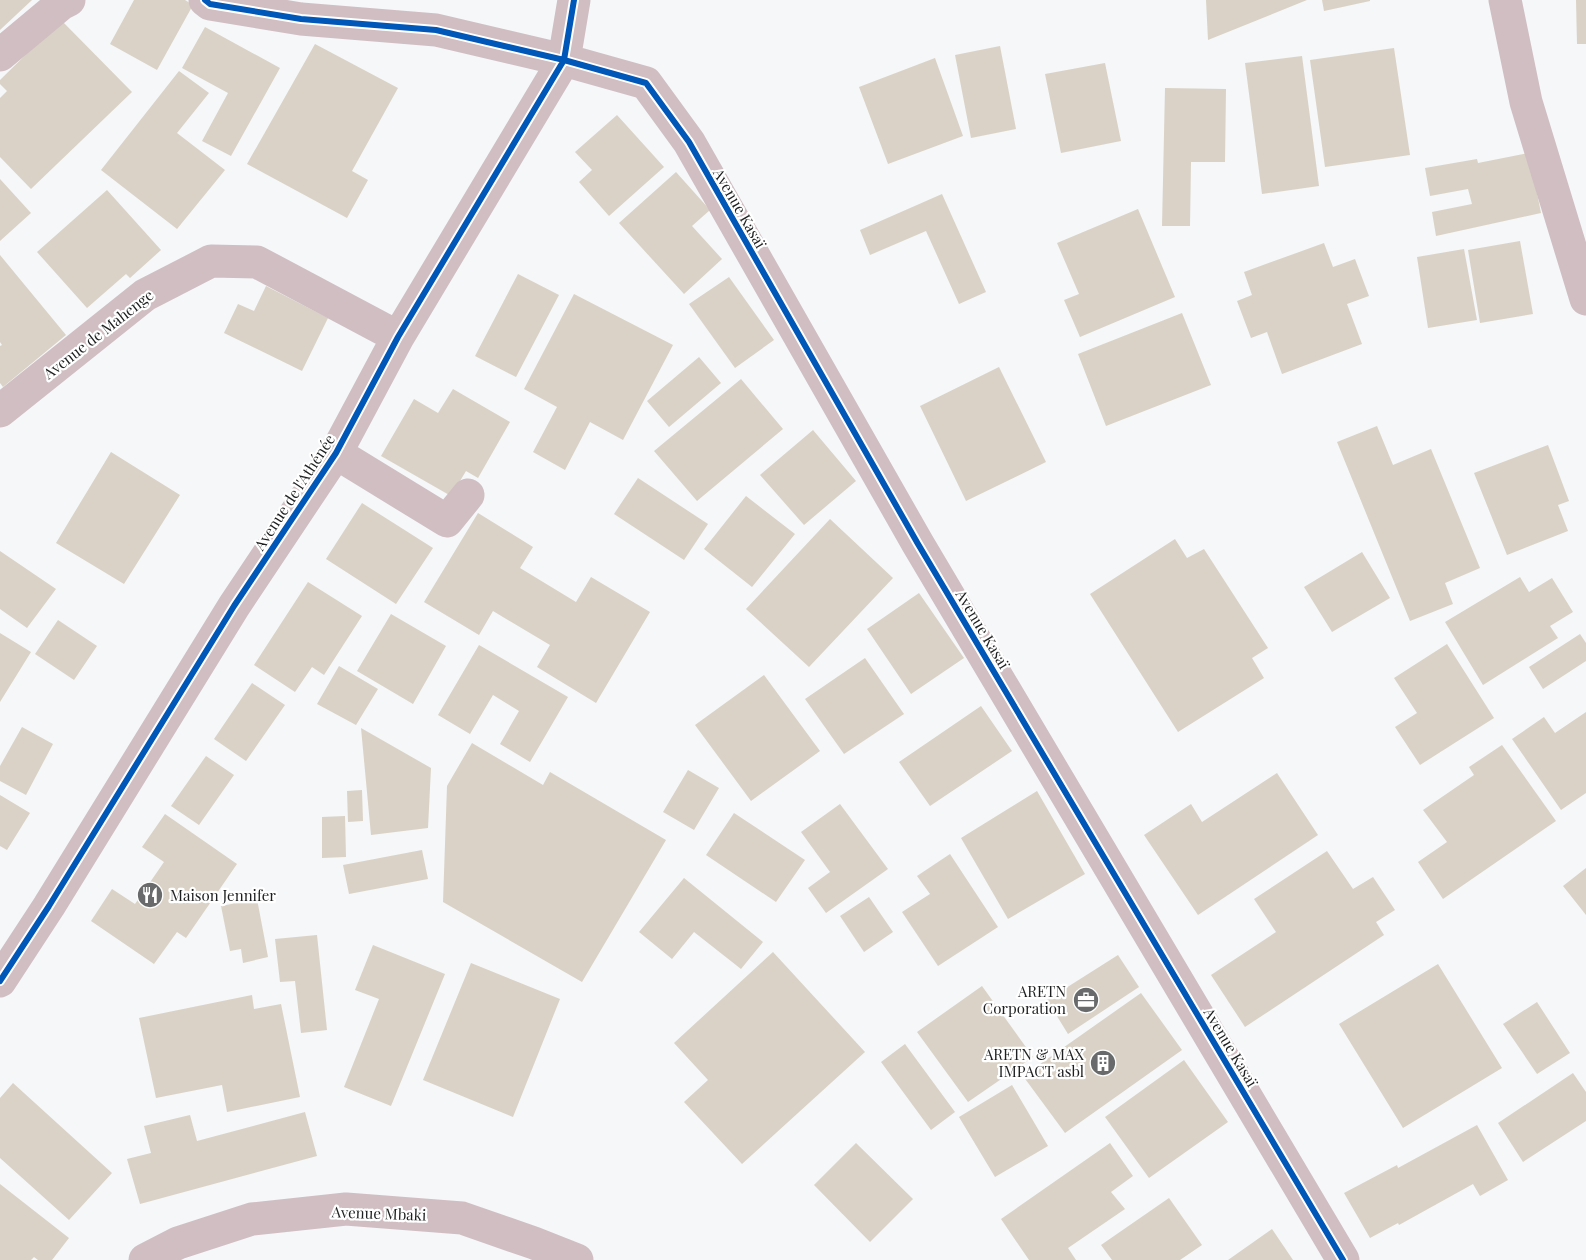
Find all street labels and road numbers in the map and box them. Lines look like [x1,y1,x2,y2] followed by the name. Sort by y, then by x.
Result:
[709,164,771,252] street label: Avenue Kasaï
[38,285,157,384] street label: Avenue de Mahenge
[248,430,339,555] street label: Avenue de l'Athénée
[951,585,1015,673] street label: Avenue Kasaï
[1199,1003,1263,1091] street label: Avenue Kasaï
[330,1201,427,1225] street label: Avenue Mbaki

